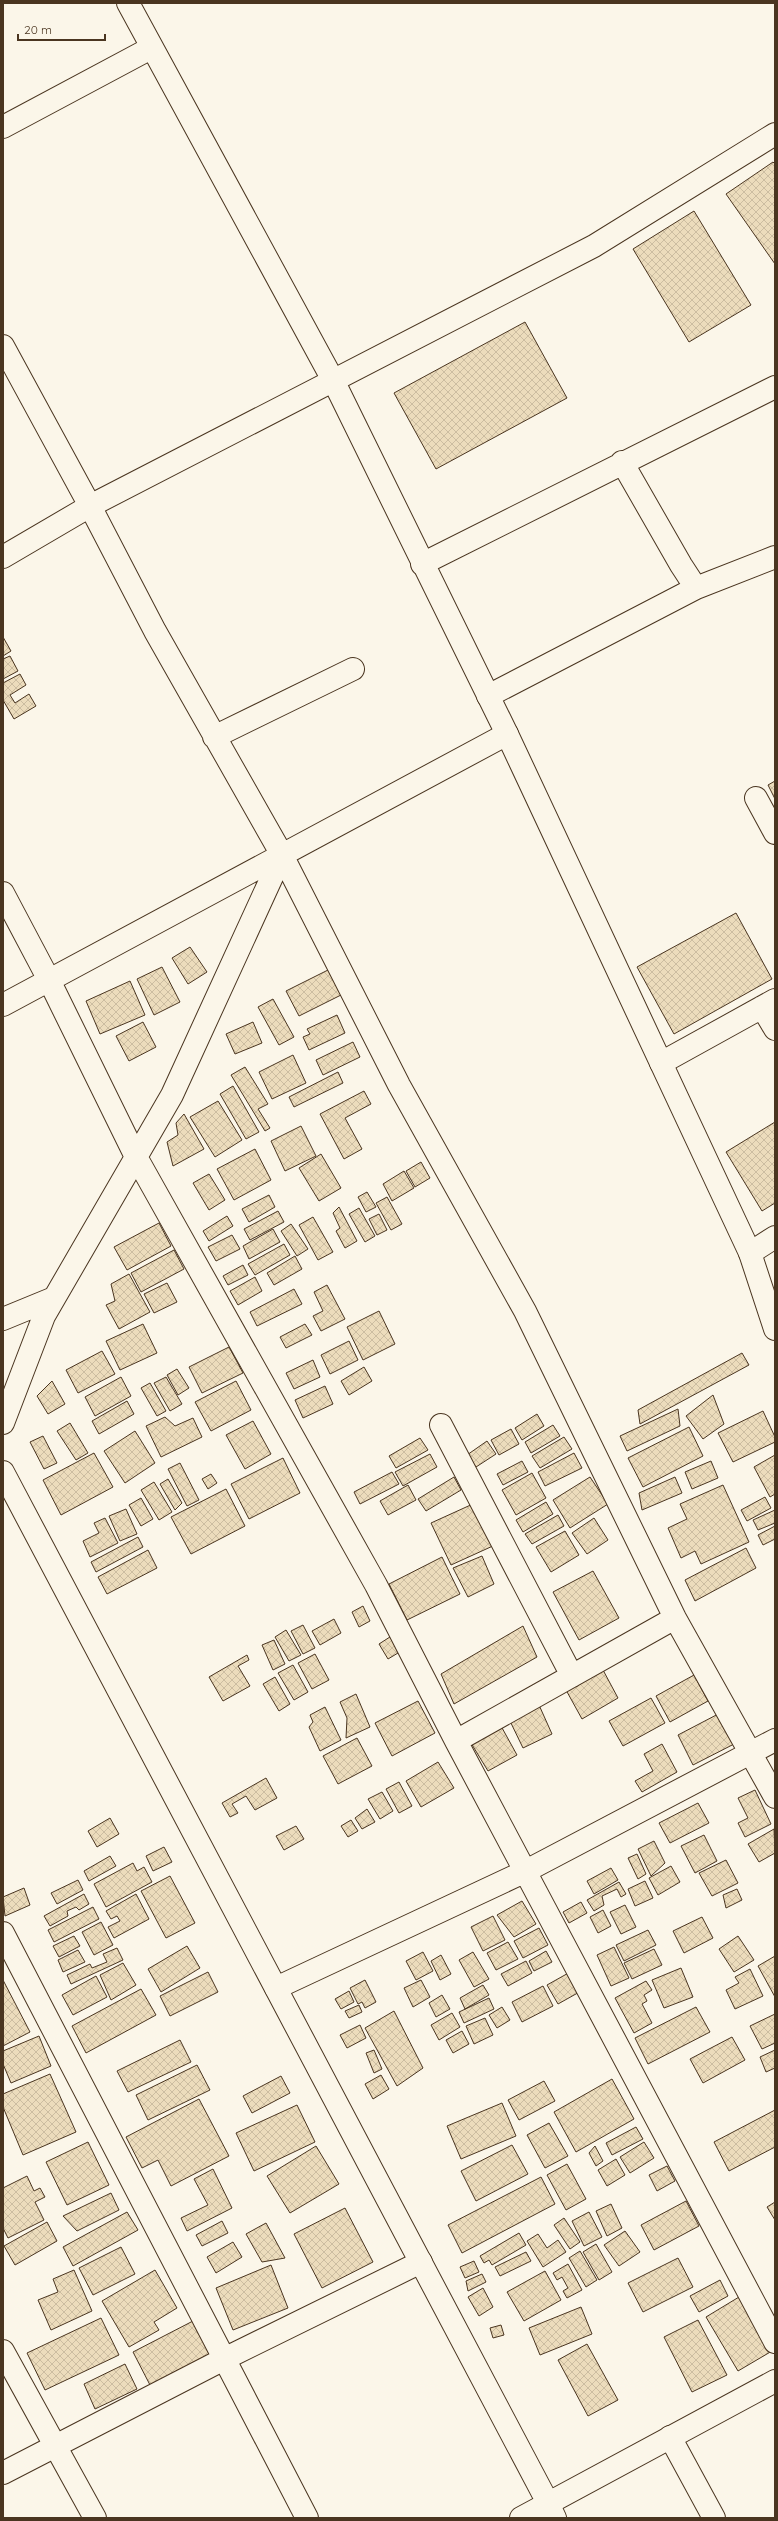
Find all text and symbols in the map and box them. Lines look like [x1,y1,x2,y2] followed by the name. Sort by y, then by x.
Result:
[18,16,105,42] scale bar
[24,22,52,37] text: 20 m

